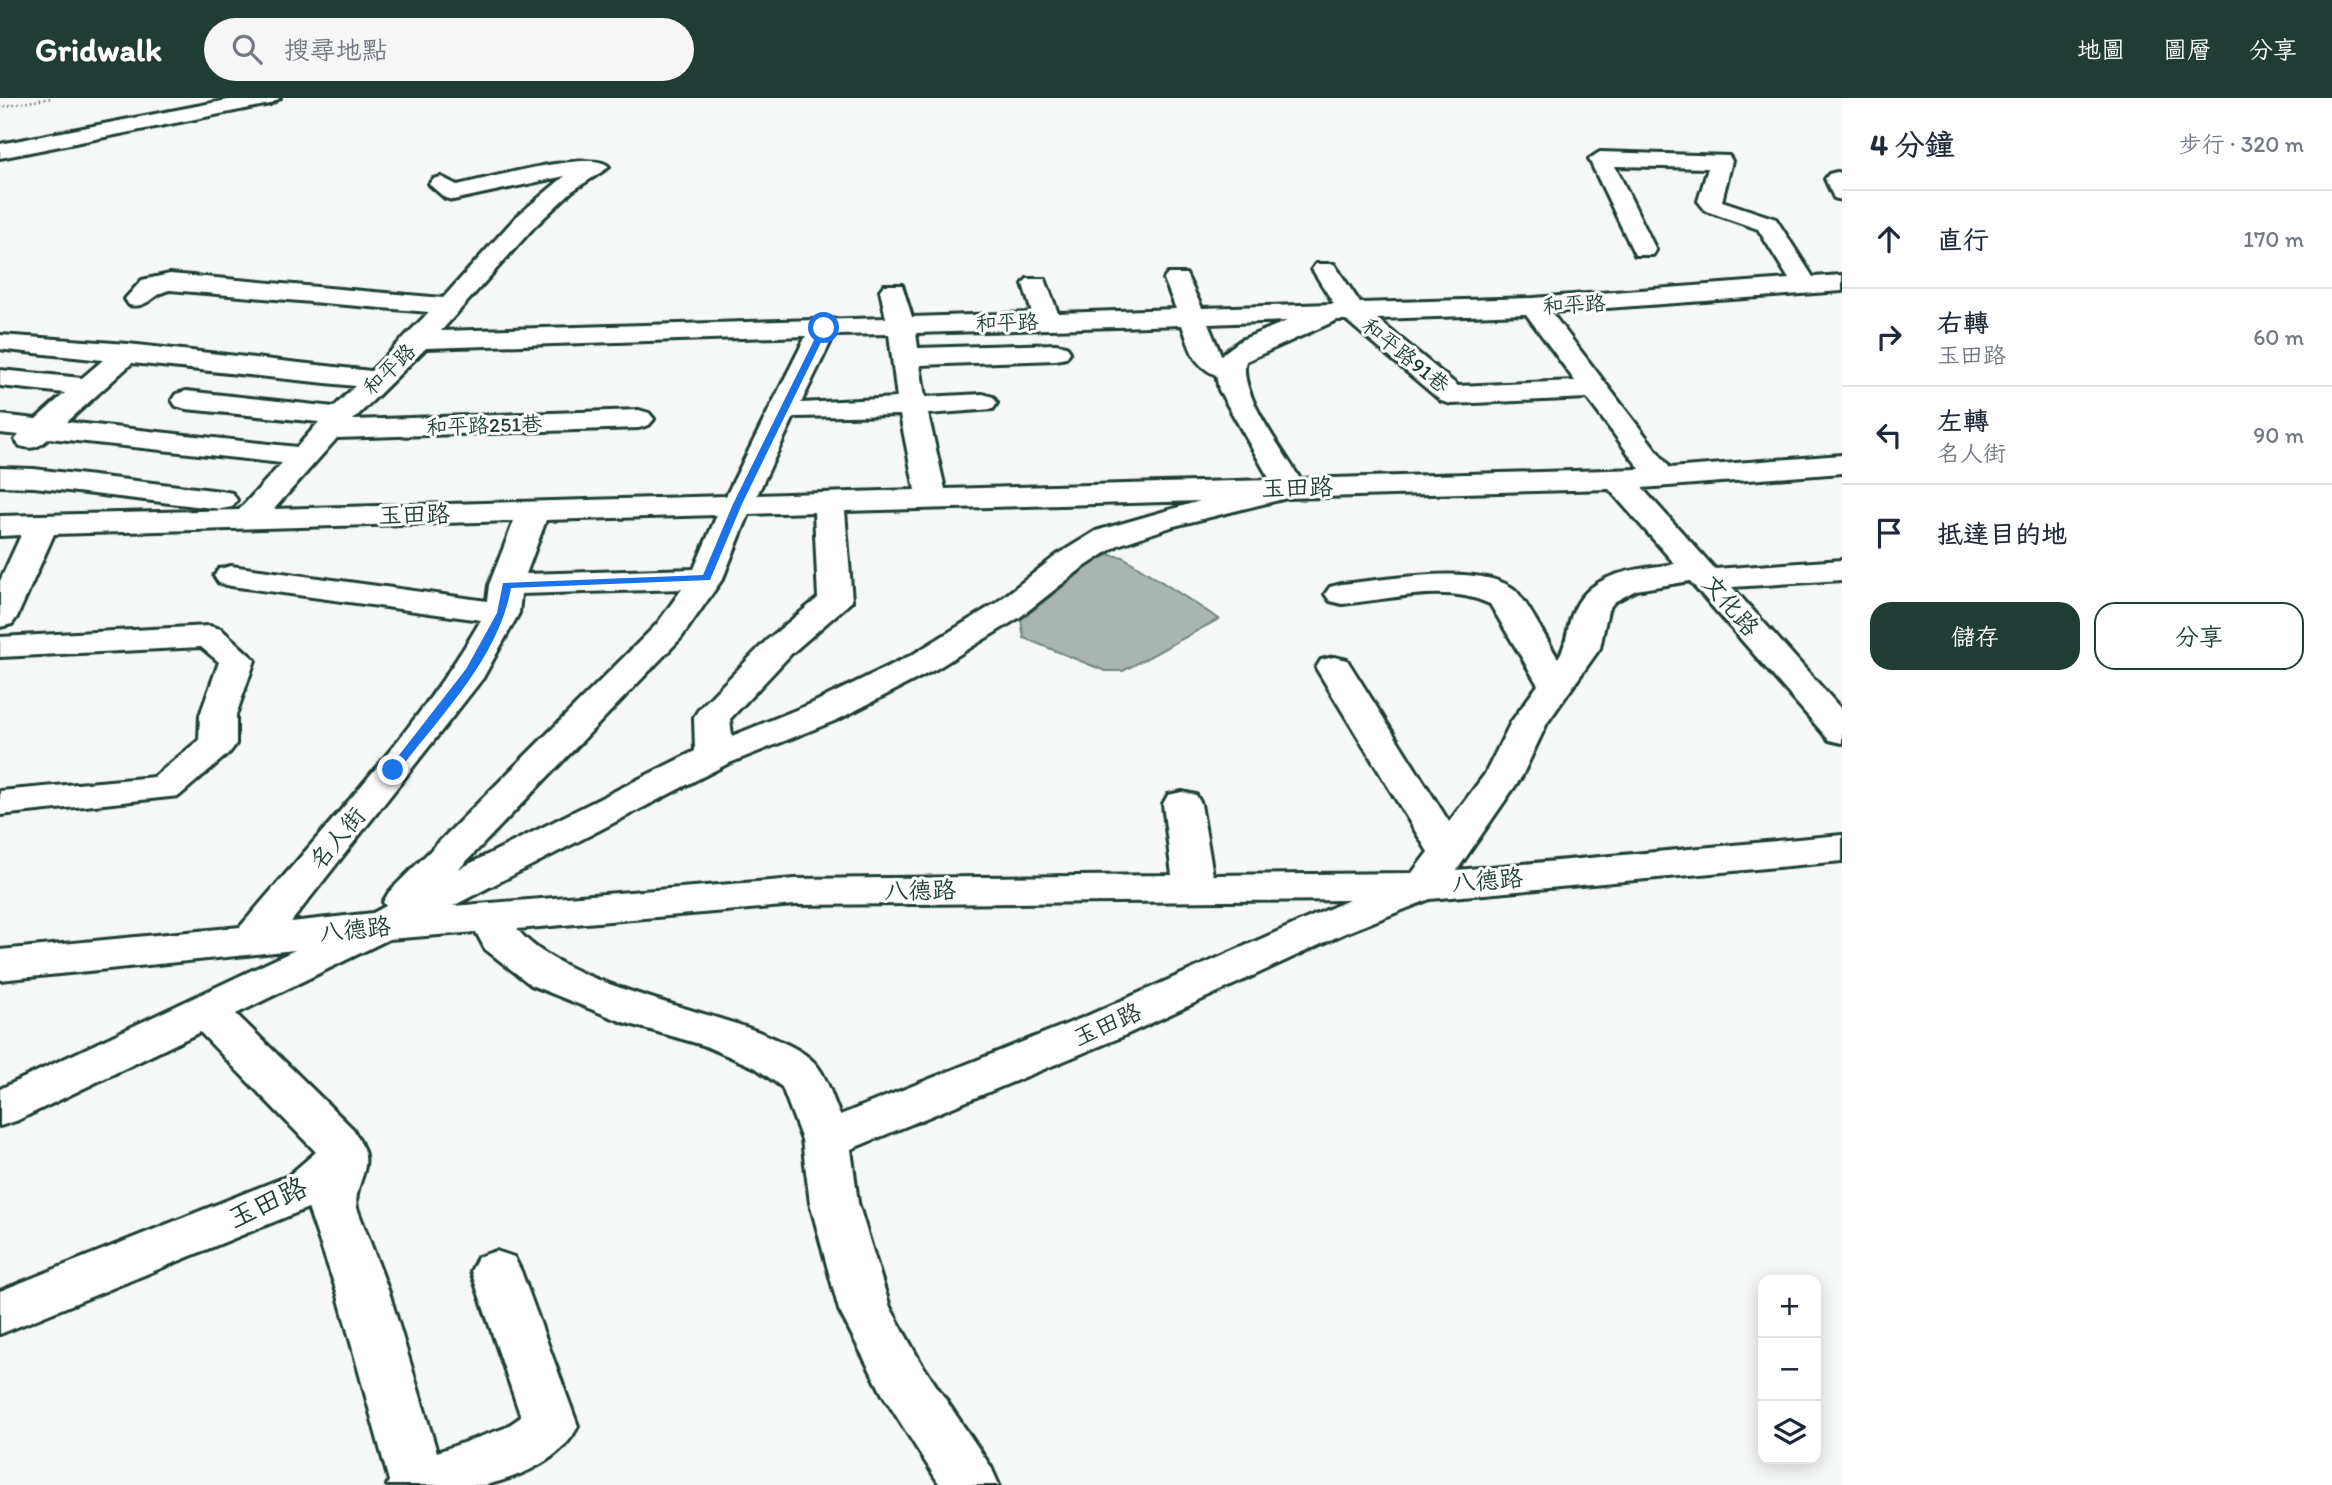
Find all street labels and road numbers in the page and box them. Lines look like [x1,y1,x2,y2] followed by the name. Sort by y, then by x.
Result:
[1542,290,1606,318] street label: 和平路
[975,308,1039,336] street label: 和平路
[1357,312,1455,398] street label: 和平路91巷
[358,338,420,400] street label: 和平路
[426,410,542,440] street label: 和平路251巷
[1261,472,1333,502] street label: 玉田路
[378,499,450,529] street label: 玉田路
[1696,568,1766,642] street label: 文化路
[303,801,371,875] street label: 名人街
[1450,862,1524,898] street label: 八德路
[884,875,956,905] street label: 八德路
[318,911,392,947] street label: 八德路
[1068,996,1146,1052] street label: 玉田路
[222,1169,312,1235] street label: 玉田路

